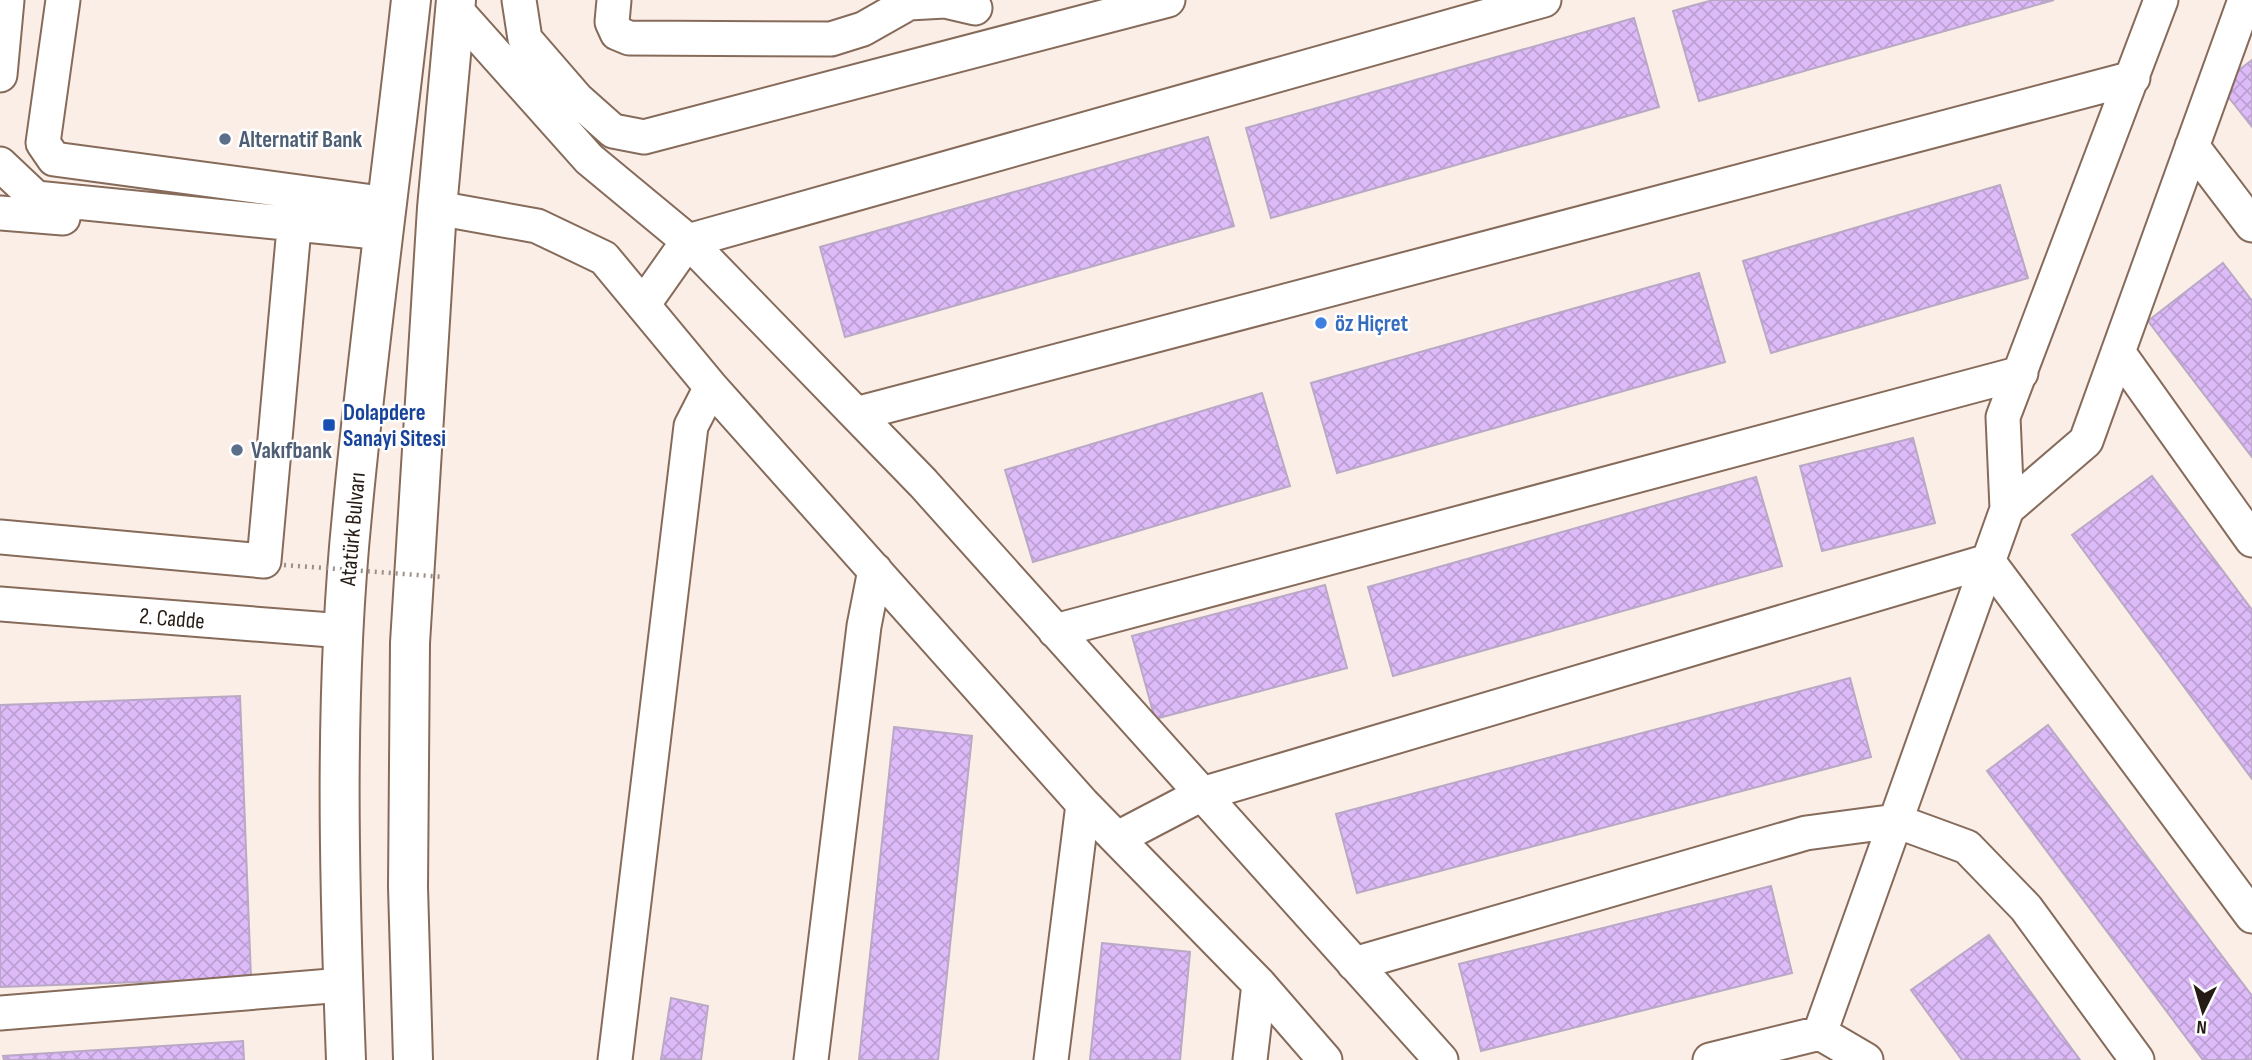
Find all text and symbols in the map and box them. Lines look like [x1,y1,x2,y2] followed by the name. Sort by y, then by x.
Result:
[238,126,363,154] place label: Alternatif Bank
[217,131,233,147] marker: Alternatif Bank
[1335,310,1408,338] place label: öz Hiçret
[1313,315,1329,331] marker: öz Hiçret
[343,399,446,453] place label: Dolapdere Sanayi Sitesi
[321,417,337,433] marker: Dolapdere Sanayi Sitesi
[251,437,332,465] place label: Vakıfbank
[229,442,245,458] marker: Vakıfbank
[334,471,372,588] street label: Atatürk Bulvarı
[138,602,206,636] street label: 2. Cadde
[2168,976,2238,1046] north arrow
[2196,1015,2208,1038] text: N

